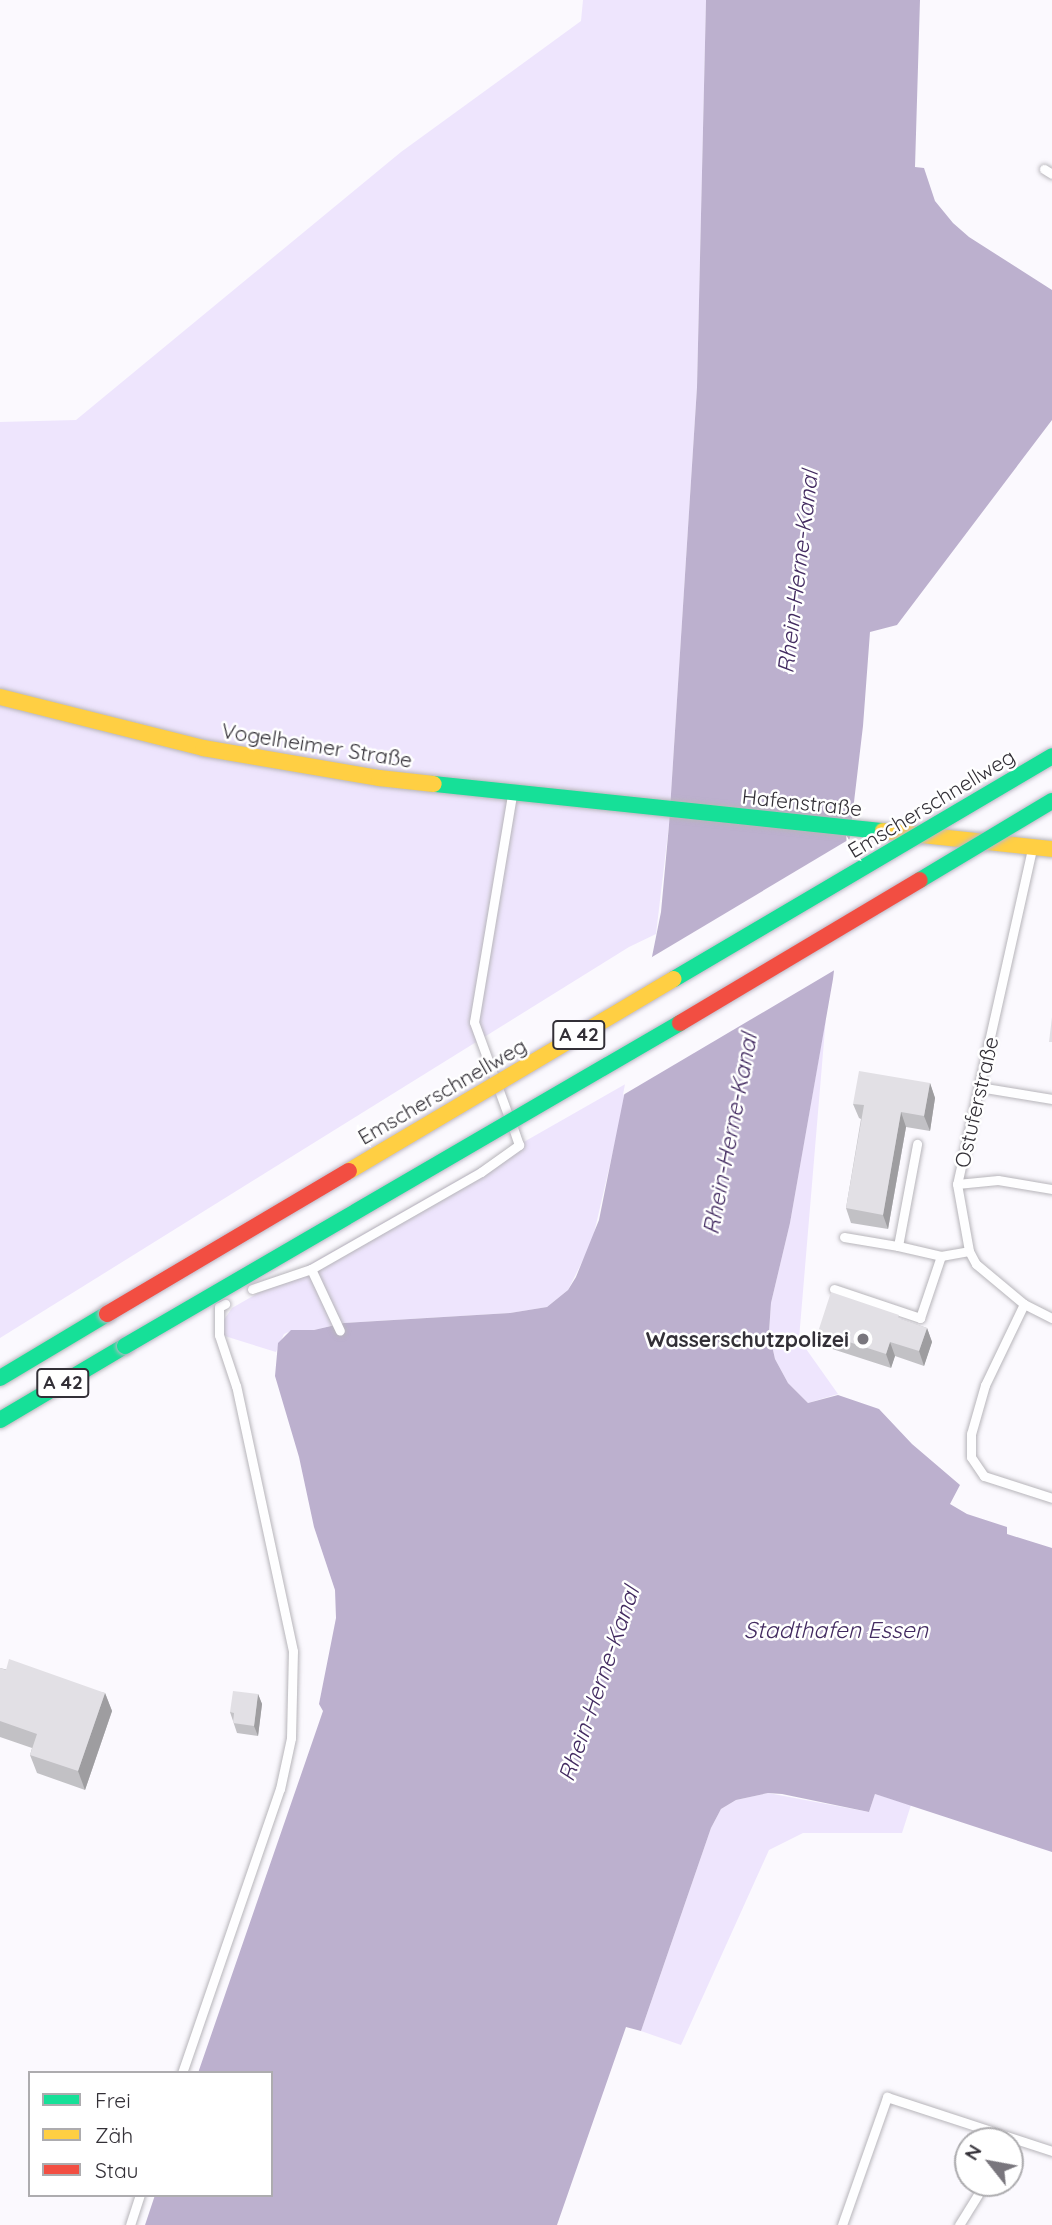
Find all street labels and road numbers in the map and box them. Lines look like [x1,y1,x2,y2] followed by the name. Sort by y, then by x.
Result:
[220,717,414,773] street label: Vogelheimer Straße
[843,743,1019,863] street label: Emscherschnellweg
[741,783,863,821] street label: Hafenstraße
[551,1020,607,1050] road number: A 42
[353,1033,531,1149] street label: Emscherschnellweg
[949,1034,1003,1170] street label: Ostuferstraße
[35,1368,91,1399] road number: A 42

